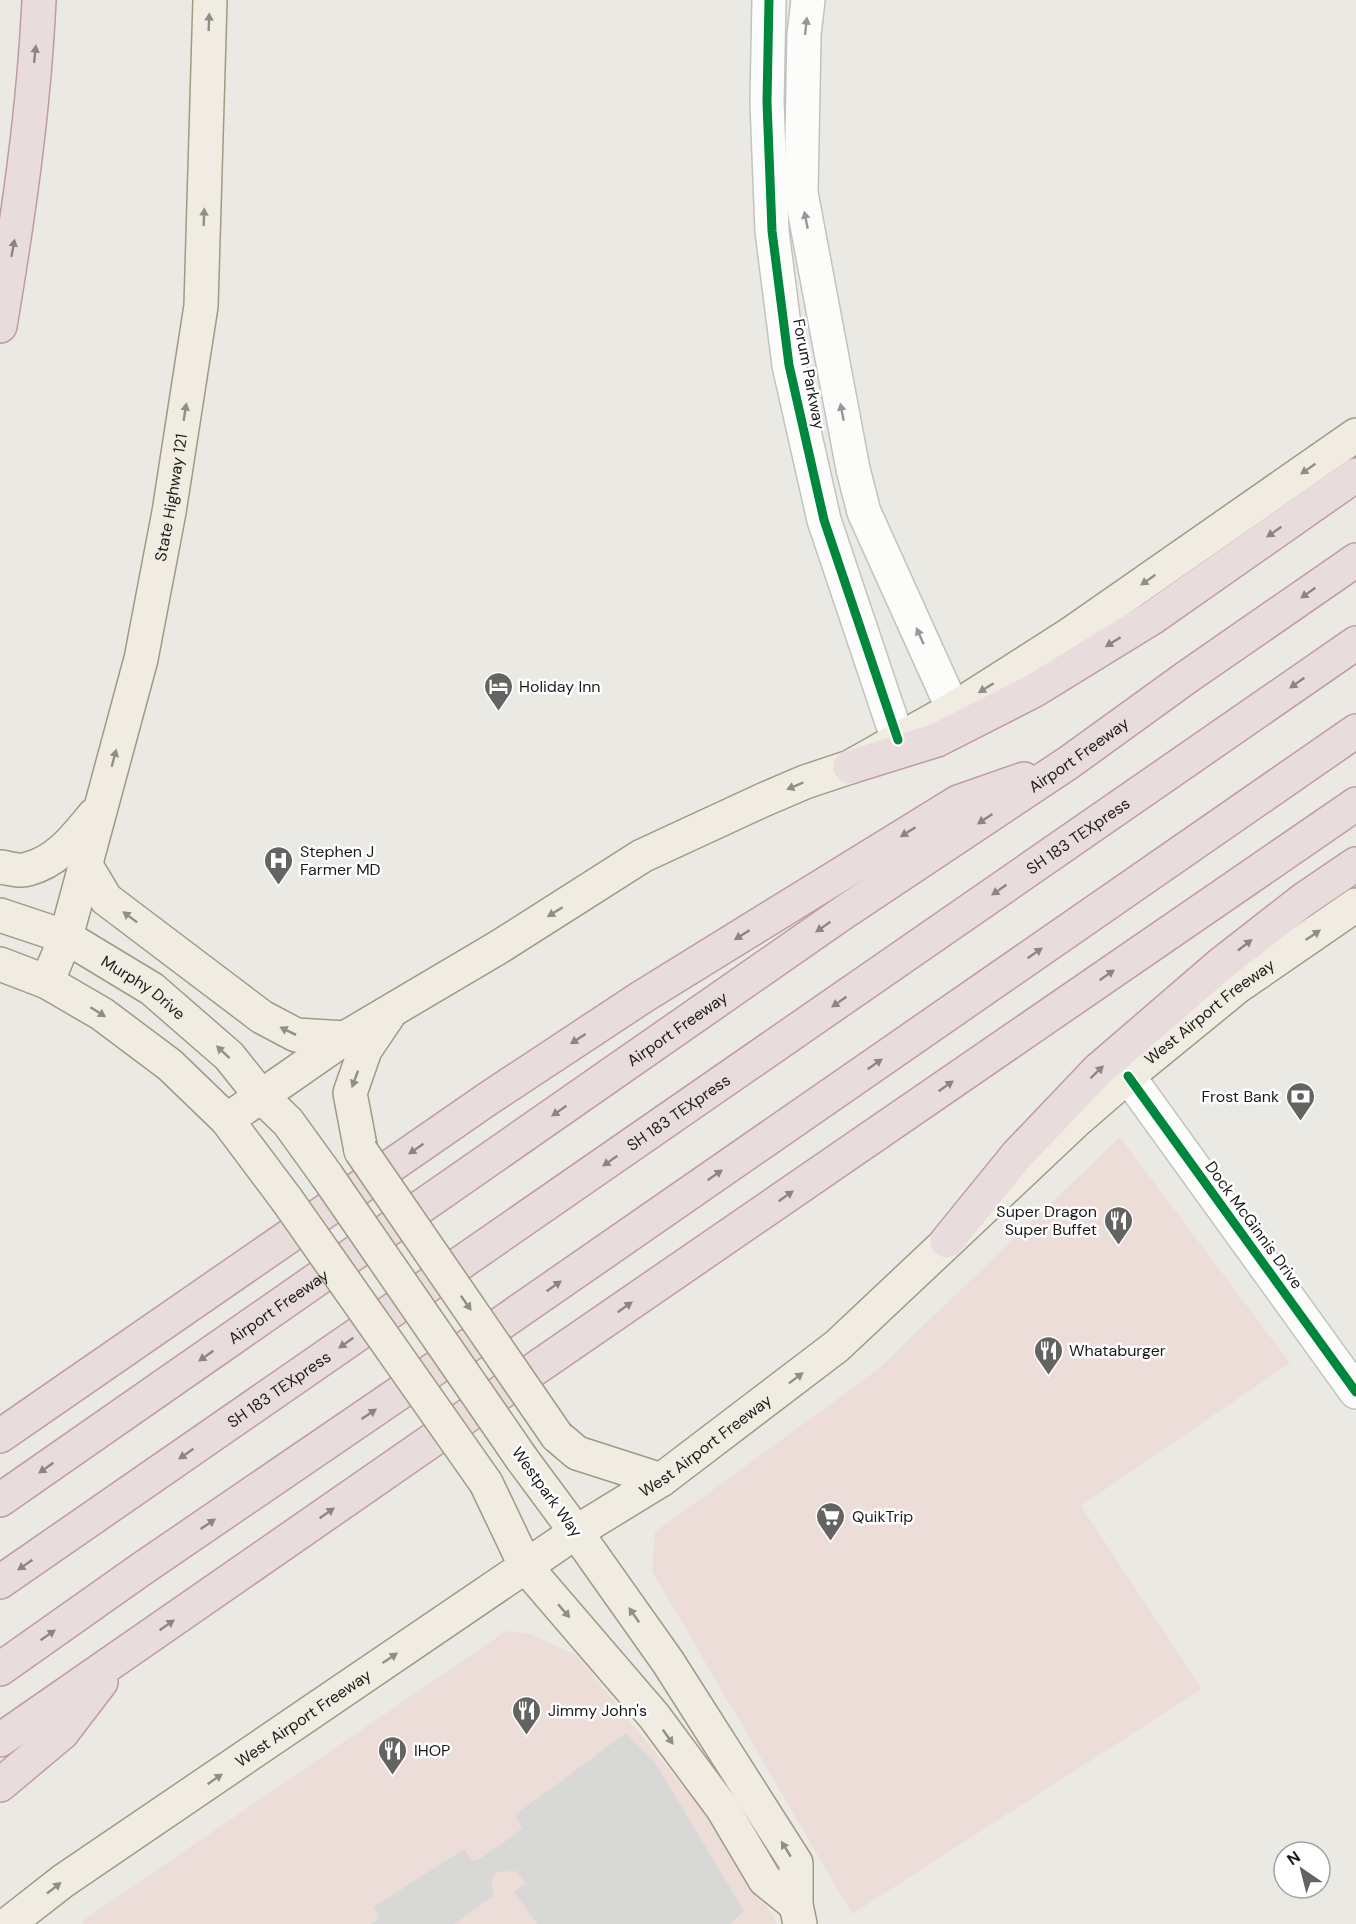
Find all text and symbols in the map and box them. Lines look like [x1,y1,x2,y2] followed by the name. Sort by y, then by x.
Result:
[204,12,214,31] one-way arrow
[801,16,810,35] one-way arrow
[31,45,40,64] one-way arrow
[199,207,208,226] one-way arrow
[801,210,810,229] one-way arrow
[9,238,18,257] one-way arrow
[788,317,830,431] street label: Forum Parkway
[837,402,846,421] one-way arrow
[180,403,189,422] one-way arrow
[149,432,192,563] street label: State Highway 121
[1300,463,1316,474] one-way arrow
[1266,526,1281,538] one-way arrow
[1140,574,1156,586] one-way arrow
[1300,587,1316,598] one-way arrow
[915,628,924,645] one-way arrow
[1104,637,1121,648] one-way arrow
[482,670,514,712] hotel icon: Holiday Inn
[519,676,601,697] place label: Holiday Inn
[1289,678,1306,689] one-way arrow
[978,683,994,694] one-way arrow
[1024,712,1133,797] street label: Airport Freeway
[109,749,119,768] one-way arrow
[786,782,803,791] one-way arrow
[1022,792,1134,879] street label: SH 183 TEXpress
[977,813,993,825] one-way arrow
[900,827,916,838] one-way arrow
[300,841,381,880] place label: Stephen J Farmer MD
[263,844,295,886] hospital icon: Stephen J Farmer MD
[992,884,1008,896] one-way arrow
[547,906,563,917] one-way arrow
[122,910,138,923] one-way arrow
[815,921,831,933] one-way arrow
[734,929,750,940] one-way arrow
[1305,930,1321,941] one-way arrow
[1237,939,1253,952] one-way arrow
[1027,947,1043,959] one-way arrow
[97,950,190,1024] street label: Murphy Drive
[1140,954,1278,1069] street label: West Airport Freeway
[1098,969,1114,981] one-way arrow
[623,986,731,1071] street label: Airport Freeway
[831,996,847,1007] one-way arrow
[89,1006,106,1017] one-way arrow
[279,1026,296,1035] one-way arrow
[569,1034,586,1045] one-way arrow
[216,1046,231,1059] one-way arrow
[867,1059,883,1070] one-way arrow
[1089,1066,1104,1079] one-way arrow
[622,1069,734,1156] street label: SH 183 TEXpress
[350,1070,359,1088] one-way arrow
[938,1080,955,1091] one-way arrow
[1284,1080,1316,1122] bank icon: Frost Bank
[1202,1086,1279,1107] place label: Frost Bank
[552,1105,568,1117] one-way arrow
[408,1143,424,1154] one-way arrow
[601,1155,618,1166] one-way arrow
[1201,1157,1307,1293] street label: Dock McGinnis Drive
[706,1169,722,1181] one-way arrow
[777,1190,793,1202] one-way arrow
[996,1201,1097,1240] place label: Super Dragon Super Buffet
[1102,1204,1134,1246] restaurant icon: Super Dragon Super Buffet
[224,1264,333,1349] street label: Airport Freeway
[546,1280,562,1292] one-way arrow
[460,1295,471,1311] one-way arrow
[617,1302,633,1313] one-way arrow
[1032,1334,1064,1376] restaurant icon: Whataburger
[339,1337,355,1349] one-way arrow
[1069,1340,1166,1361] place label: Whataburger
[223,1346,335,1432] street label: SH 183 TEXpress
[199,1350,215,1362] one-way arrow
[788,1372,803,1384] one-way arrow
[635,1389,776,1501] street label: West Airport Freeway
[360,1408,376,1420] one-way arrow
[507,1443,587,1541] street label: Westpark Way
[178,1448,194,1460] one-way arrow
[39,1462,55,1474] one-way arrow
[815,1500,847,1542] supermarket icon: QuikTrip
[852,1506,913,1527] place label: QuikTrip
[318,1507,334,1519] one-way arrow
[199,1518,215,1530] one-way arrow
[18,1559,34,1571] one-way arrow
[557,1603,570,1619] one-way arrow
[628,1607,640,1623] one-way arrow
[158,1619,174,1631] one-way arrow
[40,1630,55,1642] one-way arrow
[382,1652,398,1664] one-way arrow
[231,1664,375,1771] street label: West Airport Freeway
[511,1694,543,1736] restaurant icon: Jimmy John's
[548,1700,647,1721] place label: Jimmy John's
[662,1730,674,1745] one-way arrow
[377,1734,409,1776] restaurant icon: IHOP
[414,1740,450,1761] place label: IHOP
[207,1773,223,1785] one-way arrow
[1272,1840,1332,1900] north arrow
[781,1841,792,1857] one-way arrow
[1283,1846,1304,1870] text: N
[46,1882,62,1894] one-way arrow

